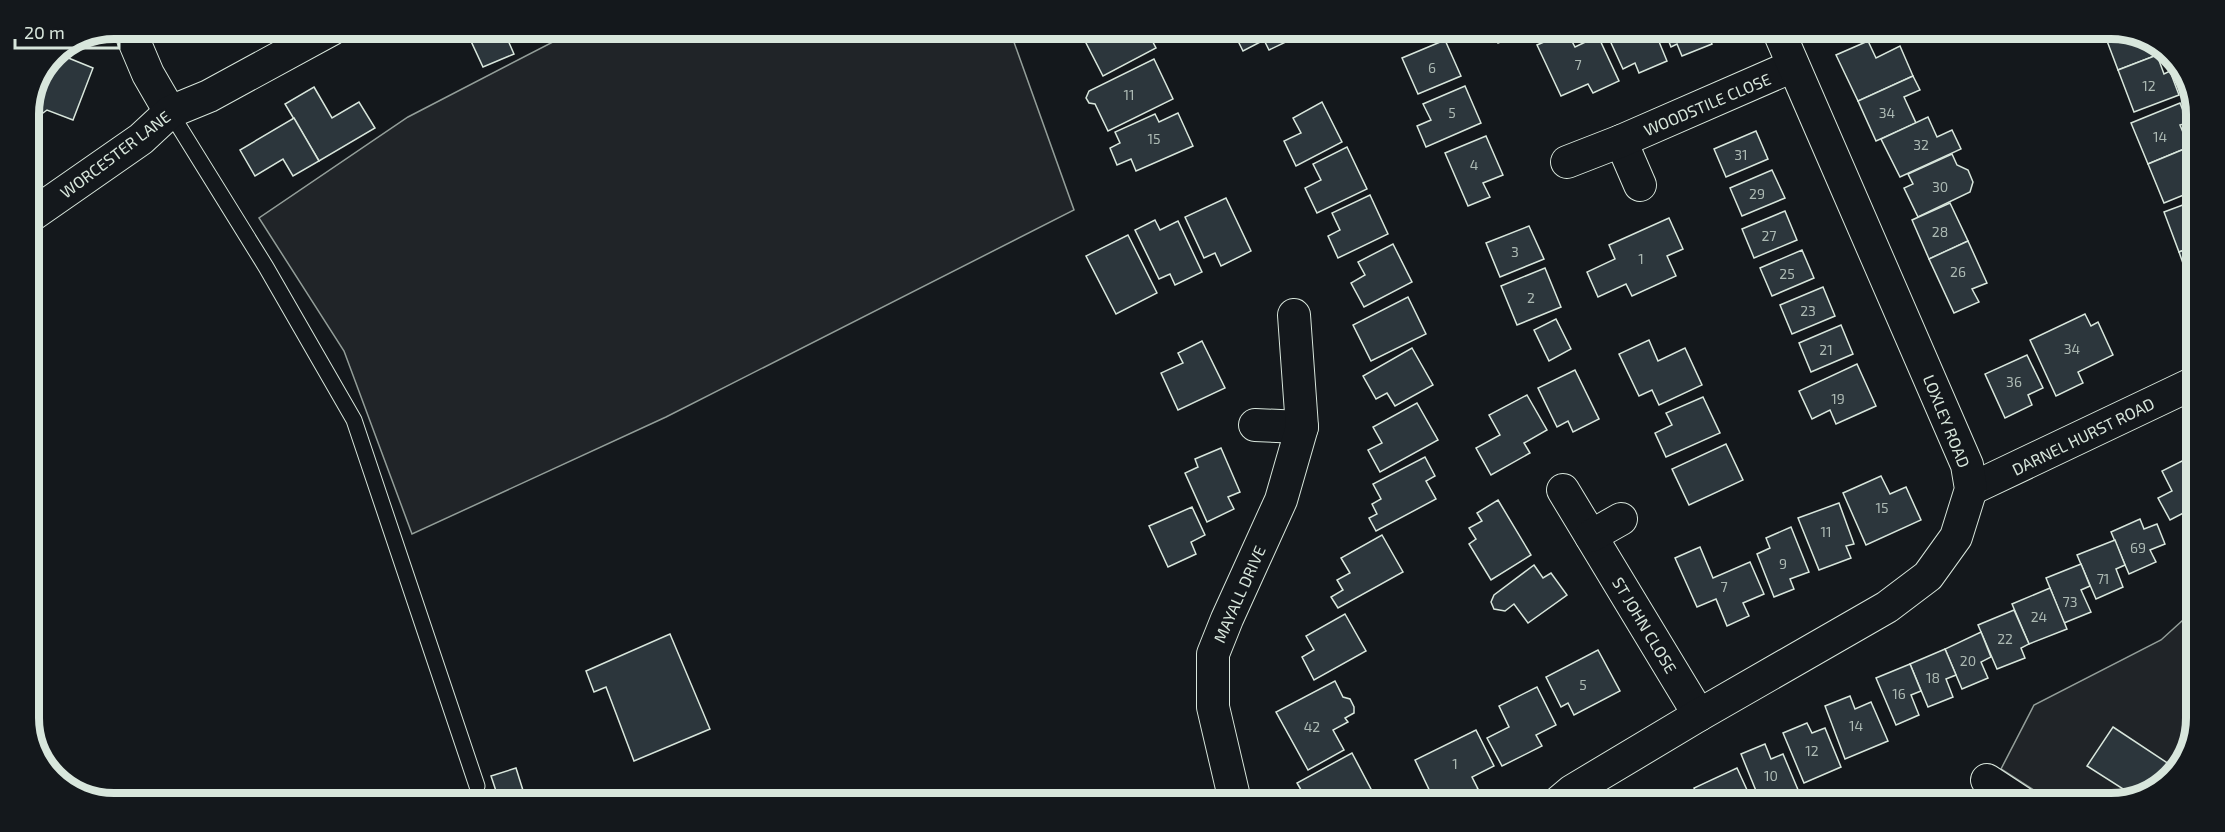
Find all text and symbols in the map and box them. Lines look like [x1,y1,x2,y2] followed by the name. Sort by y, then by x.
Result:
[15,12,118,50] scale bar
[24,21,65,43] text: 20 m
[1574,56,1582,73] house number: 7
[1428,59,1436,76] house number: 6
[1641,69,1773,139] street label: WOODSTILE CLOSE
[2142,77,2156,94] house number: 12
[1123,86,1135,103] house number: 11
[1448,104,1456,121] house number: 5
[1879,104,1895,121] house number: 34
[56,106,174,202] street label: WORCESTER LANE
[2153,128,2167,145] house number: 14
[1147,130,1161,147] house number: 15
[1913,136,1929,153] house number: 32
[1734,146,1748,163] house number: 31
[1470,156,1478,173] house number: 4
[1932,178,1948,195] house number: 30
[1749,185,1765,202] house number: 29
[1932,223,1948,240] house number: 28
[1761,227,1777,244] house number: 27
[1511,243,1519,260] house number: 3
[1638,250,1644,267] house number: 1
[1950,263,1966,280] house number: 26
[1779,265,1795,282] house number: 25
[1527,289,1535,306] house number: 2
[1800,302,1816,319] house number: 23
[2064,340,2080,357] house number: 34
[1819,341,1833,358] house number: 21
[1920,372,1974,470] street label: LOXLEY ROAD
[2006,373,2022,390] house number: 36
[1831,390,1845,407] house number: 19
[2009,393,2157,479] street label: DARNEL HURST ROAD
[1875,499,1889,516] house number: 15
[1820,523,1832,540] house number: 11
[2130,539,2146,556] house number: 69
[1209,542,1269,646] street label: MAYALL DRIVE
[1779,555,1787,572] house number: 9
[2097,570,2109,587] house number: 71
[1609,574,1681,676] street label: ST JOHN CLOSE
[1720,578,1728,595] house number: 7
[2063,593,2077,610] house number: 73
[2031,608,2047,625] house number: 24
[1997,630,2013,647] house number: 22
[1960,652,1976,669] house number: 20
[1926,669,1940,686] house number: 18
[1579,676,1587,693] house number: 5
[1892,685,1906,702] house number: 16
[1849,717,1863,734] house number: 14
[1304,718,1320,735] house number: 42
[1805,742,1819,759] house number: 12
[1452,755,1458,772] house number: 1
[1764,767,1778,784] house number: 10

